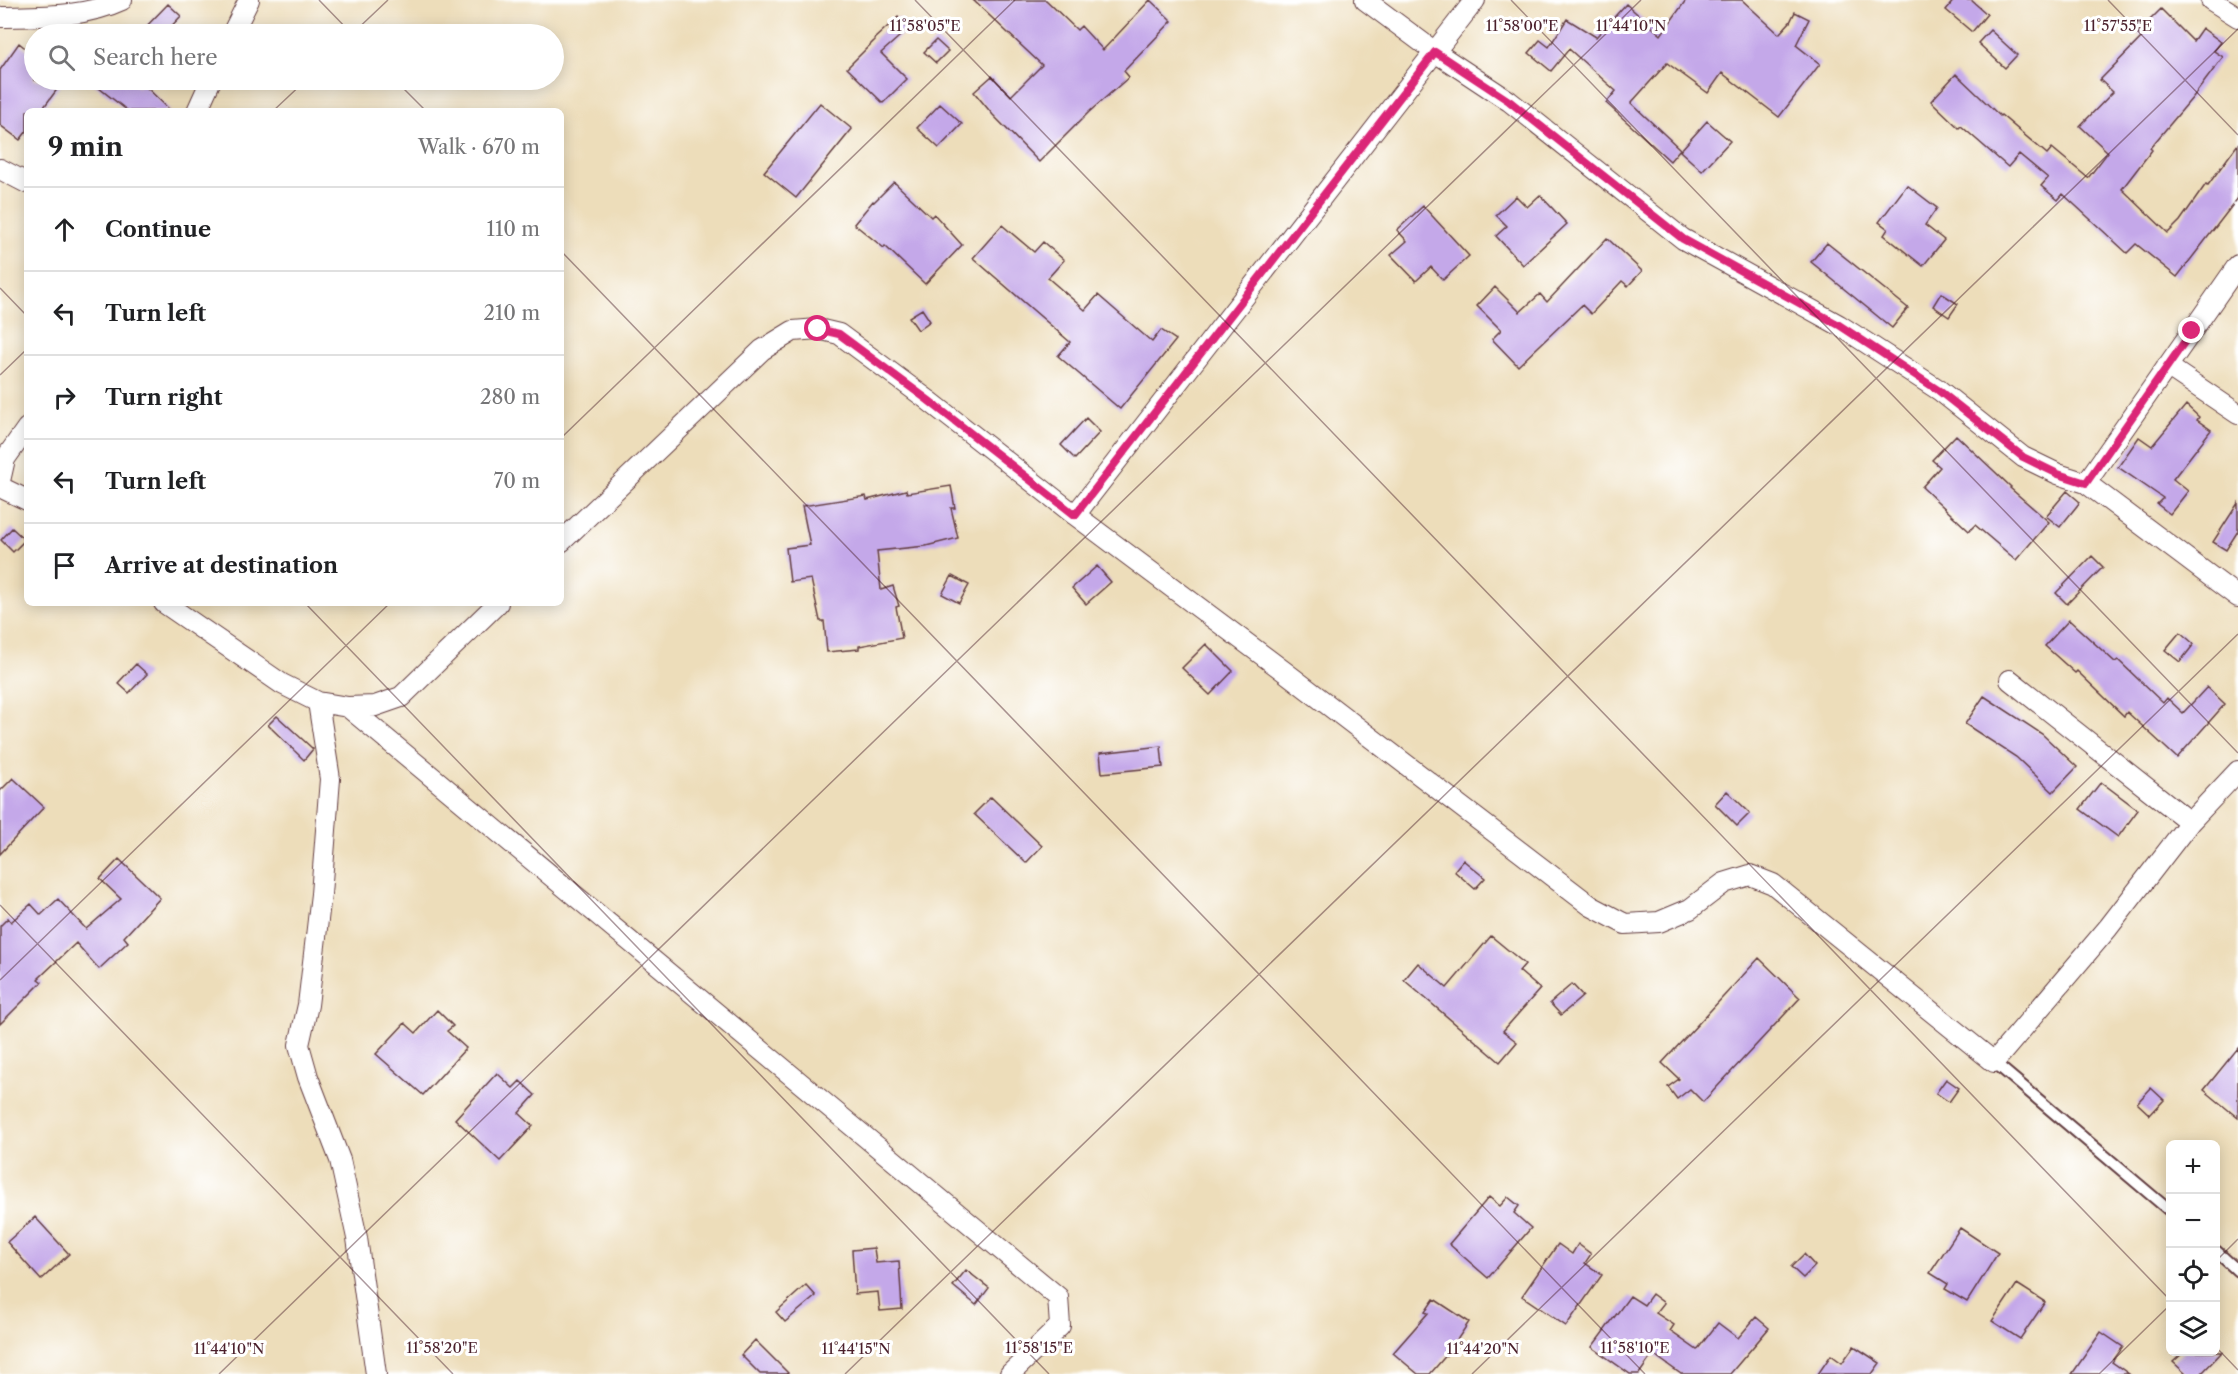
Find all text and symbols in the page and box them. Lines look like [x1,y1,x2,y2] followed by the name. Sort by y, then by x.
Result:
[889,16,961,35] text: 11°58'05"E
[1486,16,1558,35] text: 11°58'00"E
[1596,16,1666,35] text: 11°44'10"N
[2084,16,2152,35] text: 11°57'55"E
[24,24,564,90] search box
[45,41,78,74] icon: search
[93,44,218,71] text: Search here
[48,131,123,163] text: 9 min
[418,135,540,159] text: Walk · 670 m
[48,213,81,246] icon: ahead
[105,216,211,243] text: Continue
[487,217,540,241] text: 110 m
[48,297,81,330] icon: left
[105,300,206,327] text: Turn left
[483,301,540,325] text: 210 m
[804,315,830,341] route start
[2178,317,2204,343] route end
[48,381,81,414] icon: right
[105,384,223,411] text: Turn right
[480,385,540,409] text: 280 m
[48,465,81,498] icon: left
[105,468,206,495] text: Turn left
[494,469,540,493] text: 70 m
[48,549,81,582] icon: arrive
[105,552,338,579] text: Arrive at destination
[2166,1140,2220,1356] map controls
[2166,1140,2220,1194] button: +
[2166,1194,2220,1248] button: −
[2166,1248,2220,1302] button: locate
[2166,1302,2220,1356] button: layers
[406,1338,478,1357] text: 11°58'20"E
[1005,1338,1073,1357] text: 11°58'15"E
[1600,1338,1670,1357] text: 11°58'10"E
[194,1339,264,1358] text: 11°44'10"N
[821,1339,891,1358] text: 11°44'15"N
[1447,1339,1519,1358] text: 11°44'20"N

